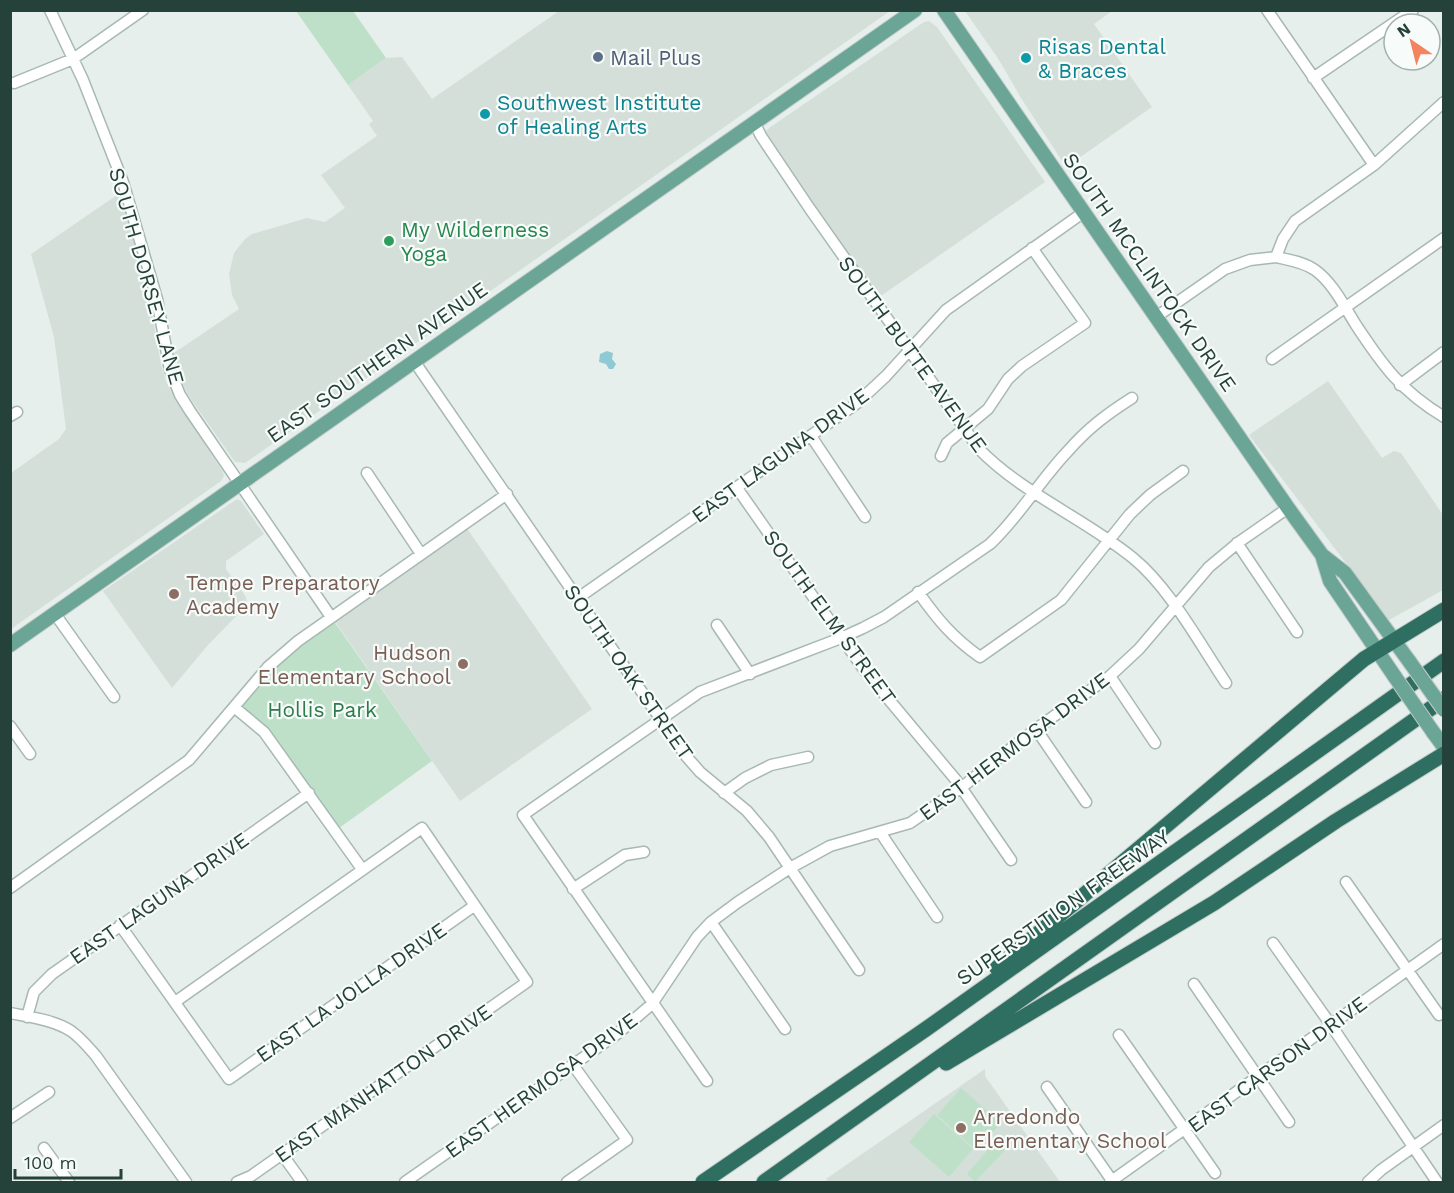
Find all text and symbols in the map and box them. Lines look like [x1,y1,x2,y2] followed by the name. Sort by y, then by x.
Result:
[1382,12,1442,72] north arrow
[1393,19,1414,41] text: N
[1038,34,1166,83] place label: Risas Dental & Braces
[610,45,701,70] place label: Mail Plus
[591,50,605,64] marker: Mail Plus
[1019,51,1033,65] marker: Risas Dental & Braces
[497,90,701,139] place label: Southwest Institute of Healing Arts
[478,107,492,121] marker: Southwest Institute of Healing Arts
[1058,148,1242,396] street label: SOUTH MCCLINTOCK DRIVE
[104,165,190,387] street label: SOUTH DORSEY LANE
[401,217,549,266] place label: My Wilderness Yoga
[382,234,396,248] marker: My Wilderness Yoga
[833,251,993,457] street label: SOUTH BUTTE AVENUE
[262,276,492,448] street label: EAST SOUTHERN AVENUE
[686,382,874,528] street label: EAST LAGUNA DRIVE
[758,525,902,709] street label: SOUTH ELM STREET
[186,570,380,619] place label: Tempe Preparatory Academy
[559,580,699,765] street label: SOUTH OAK STREET
[167,587,181,601] marker: Tempe Preparatory Academy
[258,640,452,689] place label: Hudson Elementary School
[456,657,470,671] marker: Hudson Elementary School
[914,666,1114,826] street label: EAST HERMOSA DRIVE
[267,697,377,722] park label: Hollis Park
[951,824,1175,990] street label: SUPERSTITION FREEWAY
[65,827,253,969] street label: EAST LAGUNA DRIVE
[251,917,451,1067] street label: EAST LA JOLLA DRIVE
[1182,991,1372,1137] street label: EAST CARSON DRIVE
[270,998,496,1168] street label: EAST MANHATTON DRIVE
[440,1007,642,1163] street label: EAST HERMOSA DRIVE
[973,1104,1167,1153] place label: Arredondo Elementary School
[954,1121,968,1135] marker: Arredondo Elementary School
[15,1142,122,1180] scale bar
[24,1152,77,1173] text: 100 m

